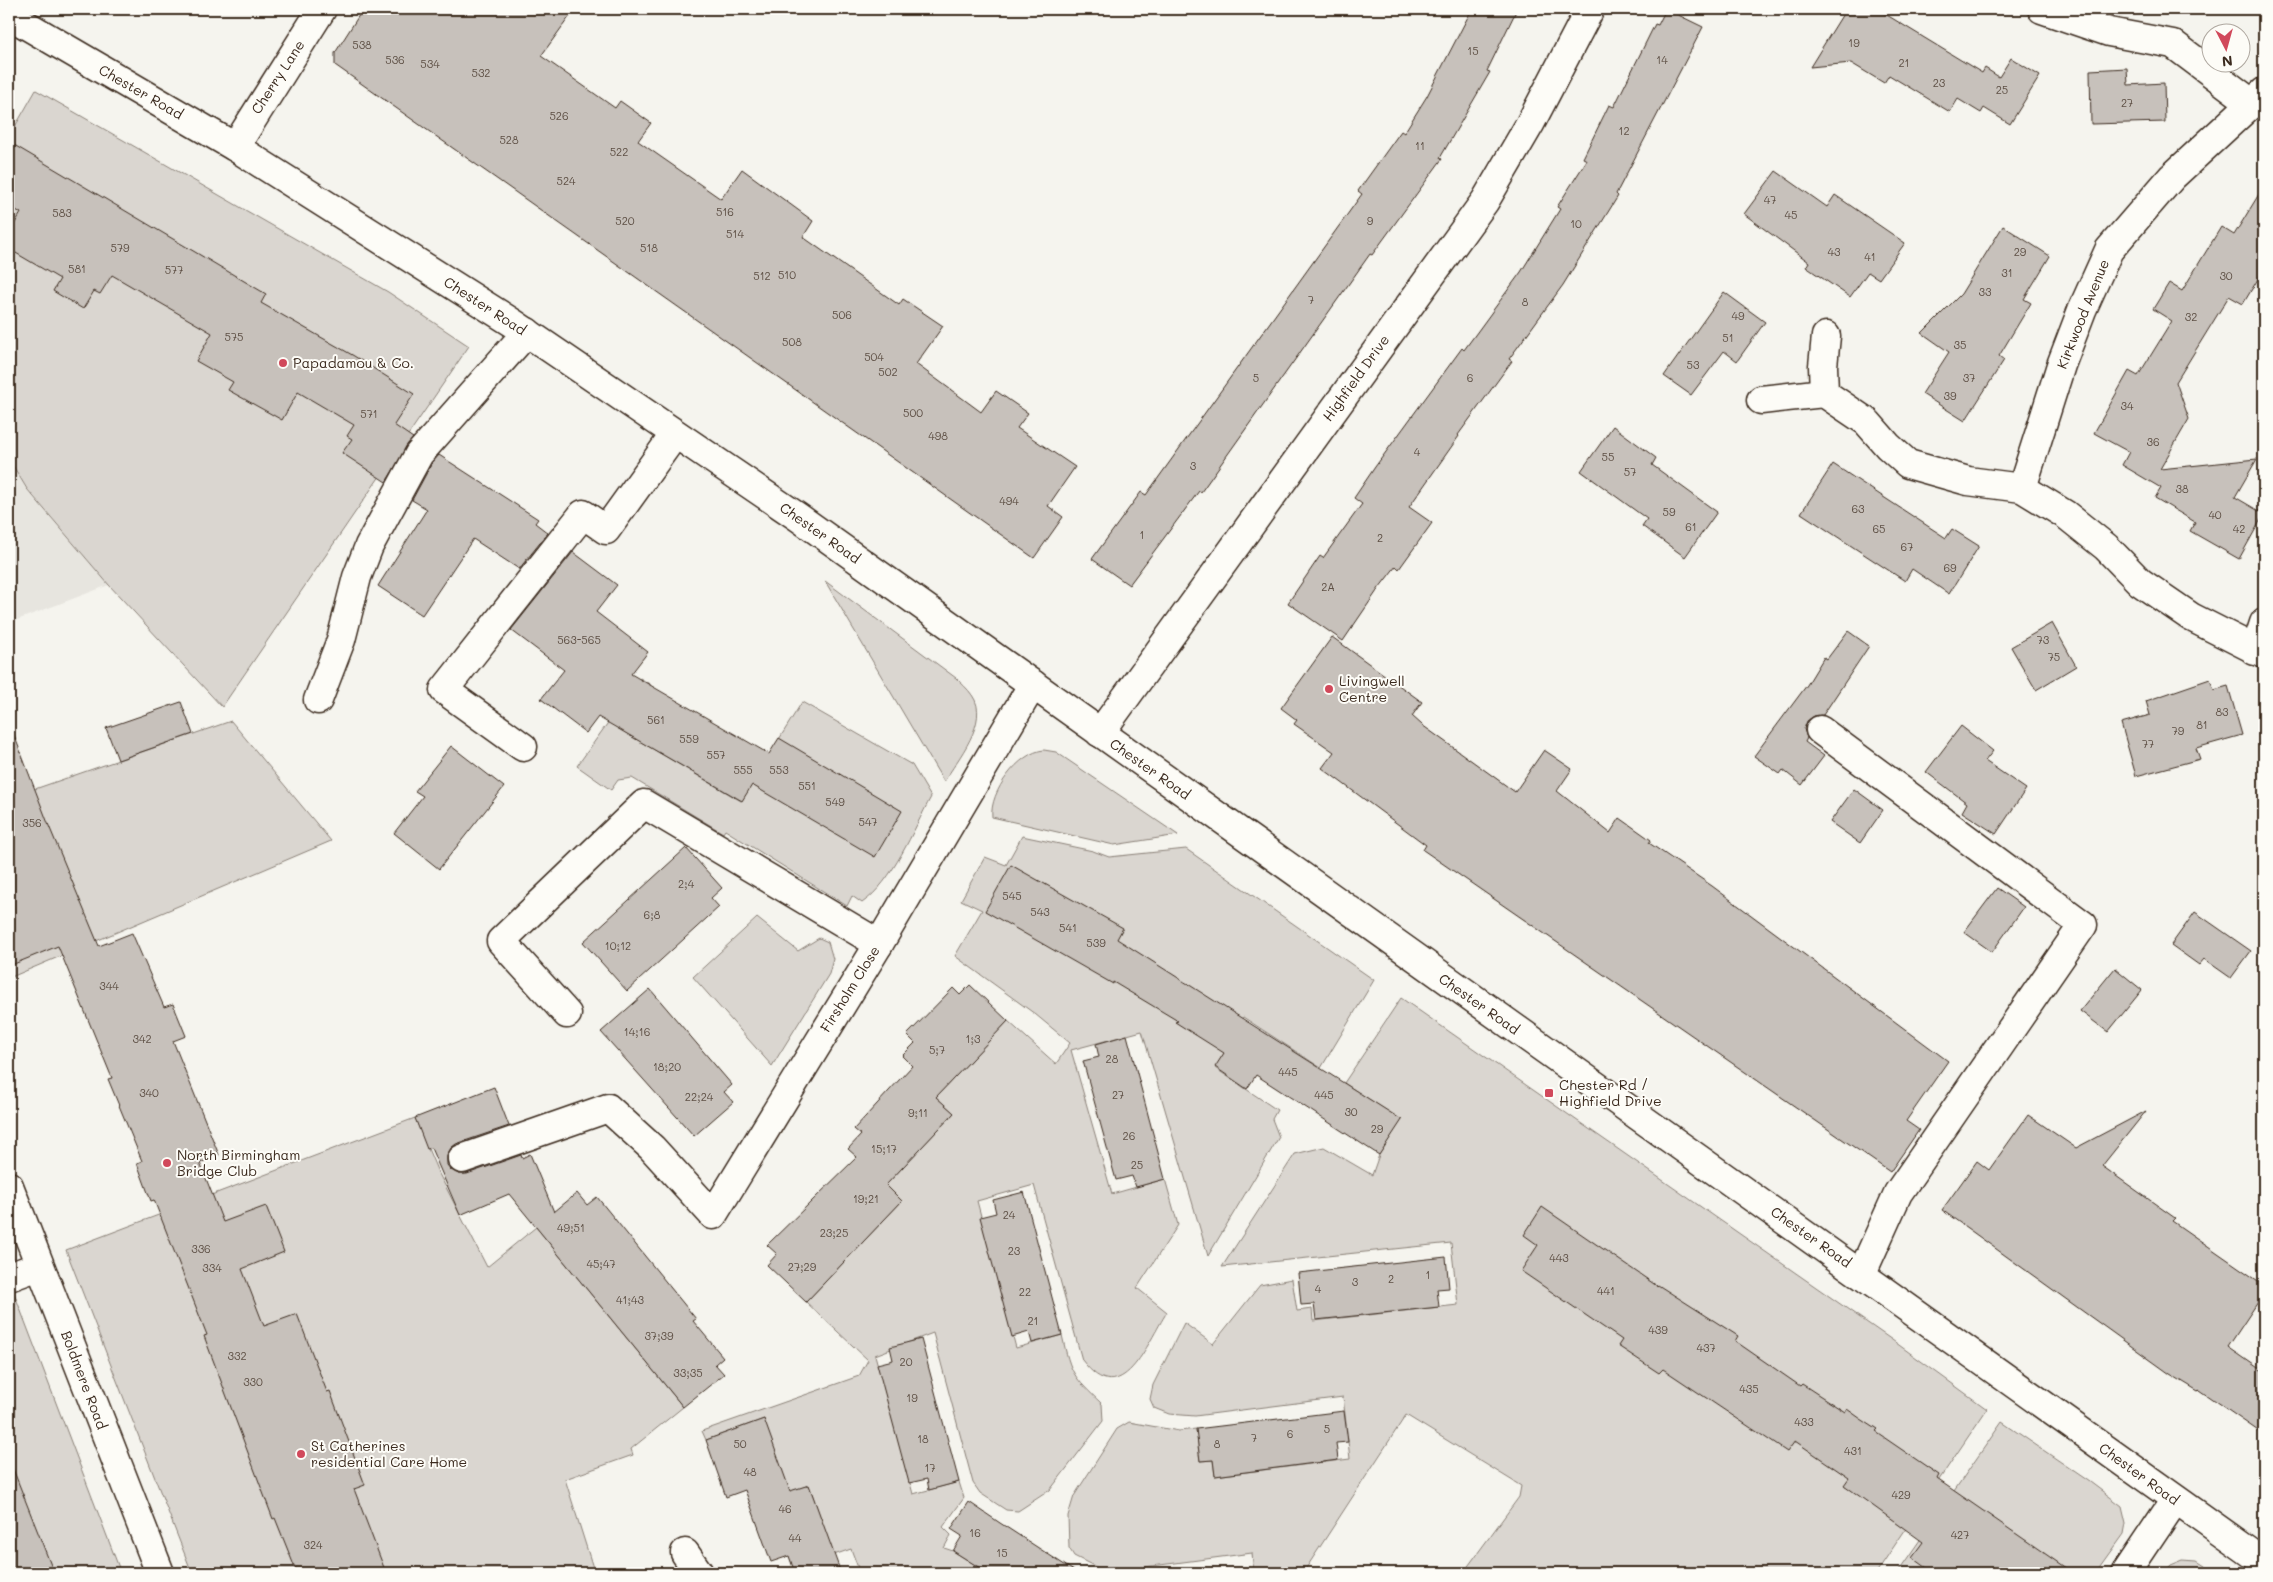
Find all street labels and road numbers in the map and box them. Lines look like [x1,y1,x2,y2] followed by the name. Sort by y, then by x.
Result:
[246,36,309,118] street label: Cherry Lane
[96,60,187,123] street label: Chester Road
[2052,256,2113,371] street label: Kirkwood Avenue
[440,272,530,339] street label: Chester Road
[1318,331,1393,425] street label: Highfield Drive
[776,498,865,568] street label: Chester Road
[1106,734,1195,804] street label: Chester Road
[815,942,884,1036] street label: Firsholm Close
[1435,969,1524,1039] street label: Chester Road
[1767,1202,1856,1272] street label: Chester Road
[57,1328,112,1432] street label: Boldmere Road
[2095,1438,2183,1509] street label: Chester Road

